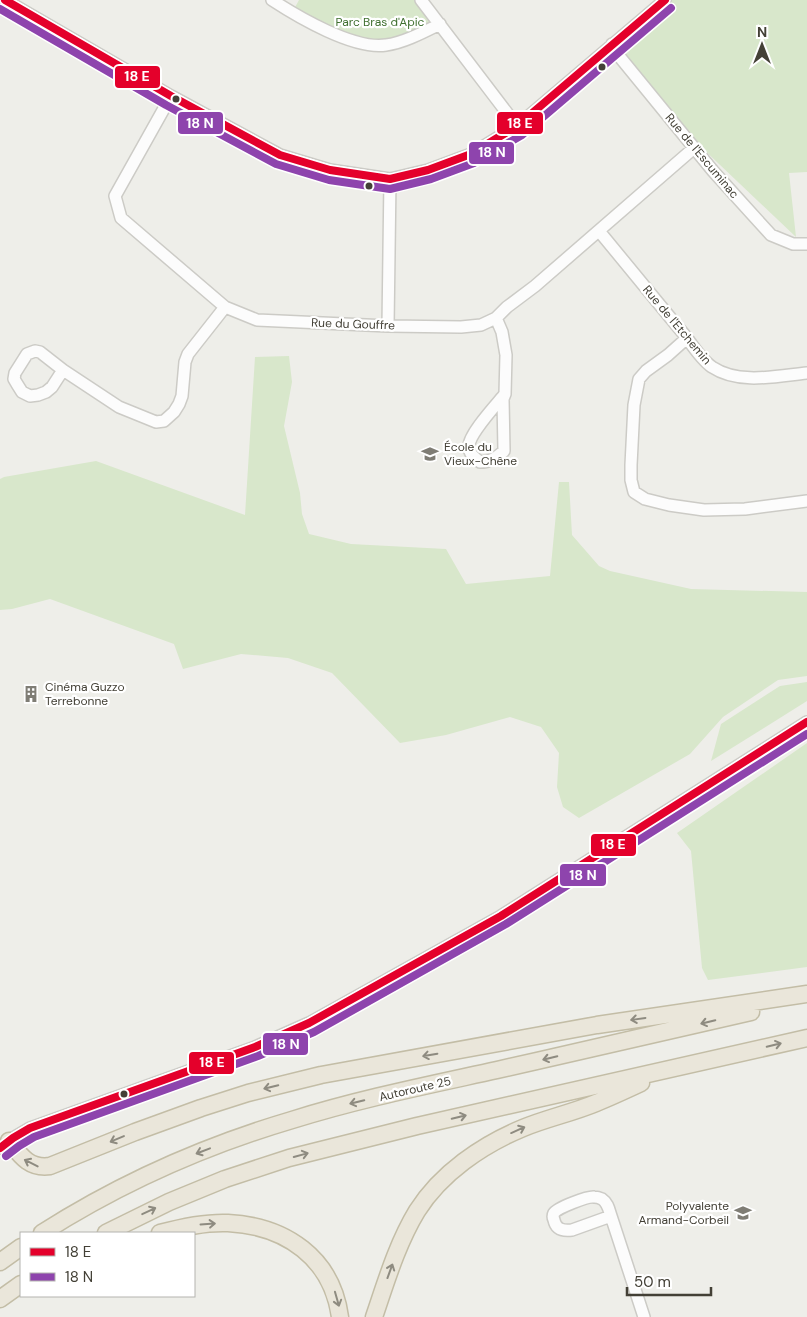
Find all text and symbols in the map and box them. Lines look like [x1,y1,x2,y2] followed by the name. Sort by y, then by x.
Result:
[336,14,425,30] park label: Parc Bras d'Apic
[737,20,787,70] north arrow
[757,23,767,41] text: N
[597,62,607,72] unlabelled marker
[114,65,161,89] line badge: 18 E
[124,67,150,85] text: 18 E
[171,94,181,104] unlabelled marker
[662,110,742,202] street label: Rue de l'Escuminac
[177,111,224,135] line badge: 18 N
[496,111,544,135] line badge: 18 E
[186,114,214,132] text: 18 N
[507,114,533,132] text: 18 E
[468,141,515,165] line badge: 18 N
[478,143,506,161] text: 18 N
[364,181,374,191] unlabelled marker
[639,282,715,368] street label: Rue de l'Etchemin
[311,315,395,333] street label: Rue du Gouffre
[444,439,517,469] place label: École du Vieux-Chêne
[420,444,440,464] school or university icon: École du Vieux-Chêne
[45,679,125,709] place label: Cinéma Guzzo Terrebonne
[21,684,41,704] building icon: Cinéma Guzzo Terrebonne
[590,833,637,857] line badge: 18 E
[600,835,626,853] text: 18 E
[559,863,607,887] line badge: 18 N
[569,866,597,884] text: 18 N
[630,1014,646,1024] one-way arrow
[701,1018,717,1027] one-way arrow
[262,1032,309,1056] line badge: 18 N
[272,1035,300,1053] text: 18 N
[766,1040,782,1049] one-way arrow
[422,1050,438,1060] one-way arrow
[188,1051,235,1075] line badge: 18 E
[199,1053,225,1071] text: 18 E
[542,1054,558,1063] one-way arrow
[377,1073,453,1105] street label: Autoroute 25
[263,1083,279,1093] one-way arrow
[119,1089,129,1099] unlabelled marker
[350,1098,366,1107] one-way arrow
[451,1112,467,1121] one-way arrow
[510,1124,525,1134] one-way arrow
[110,1135,125,1144] one-way arrow
[195,1147,211,1156] one-way arrow
[293,1150,309,1159] one-way arrow
[24,1158,39,1168] one-way arrow
[638,1198,729,1228] place label: Polyvalente Armand-Corbeil
[733,1203,753,1223] school or university icon: Polyvalente Armand-Corbeil
[141,1206,156,1215] one-way arrow
[200,1219,216,1229] one-way arrow
[20,1232,195,1297] legend
[65,1242,91,1262] text: 18 E
[386,1264,395,1279] one-way arrow
[627,1264,711,1296] scale bar
[65,1267,93,1287] text: 18 N
[634,1272,671,1292] text: 50 m
[332,1291,342,1307] one-way arrow

